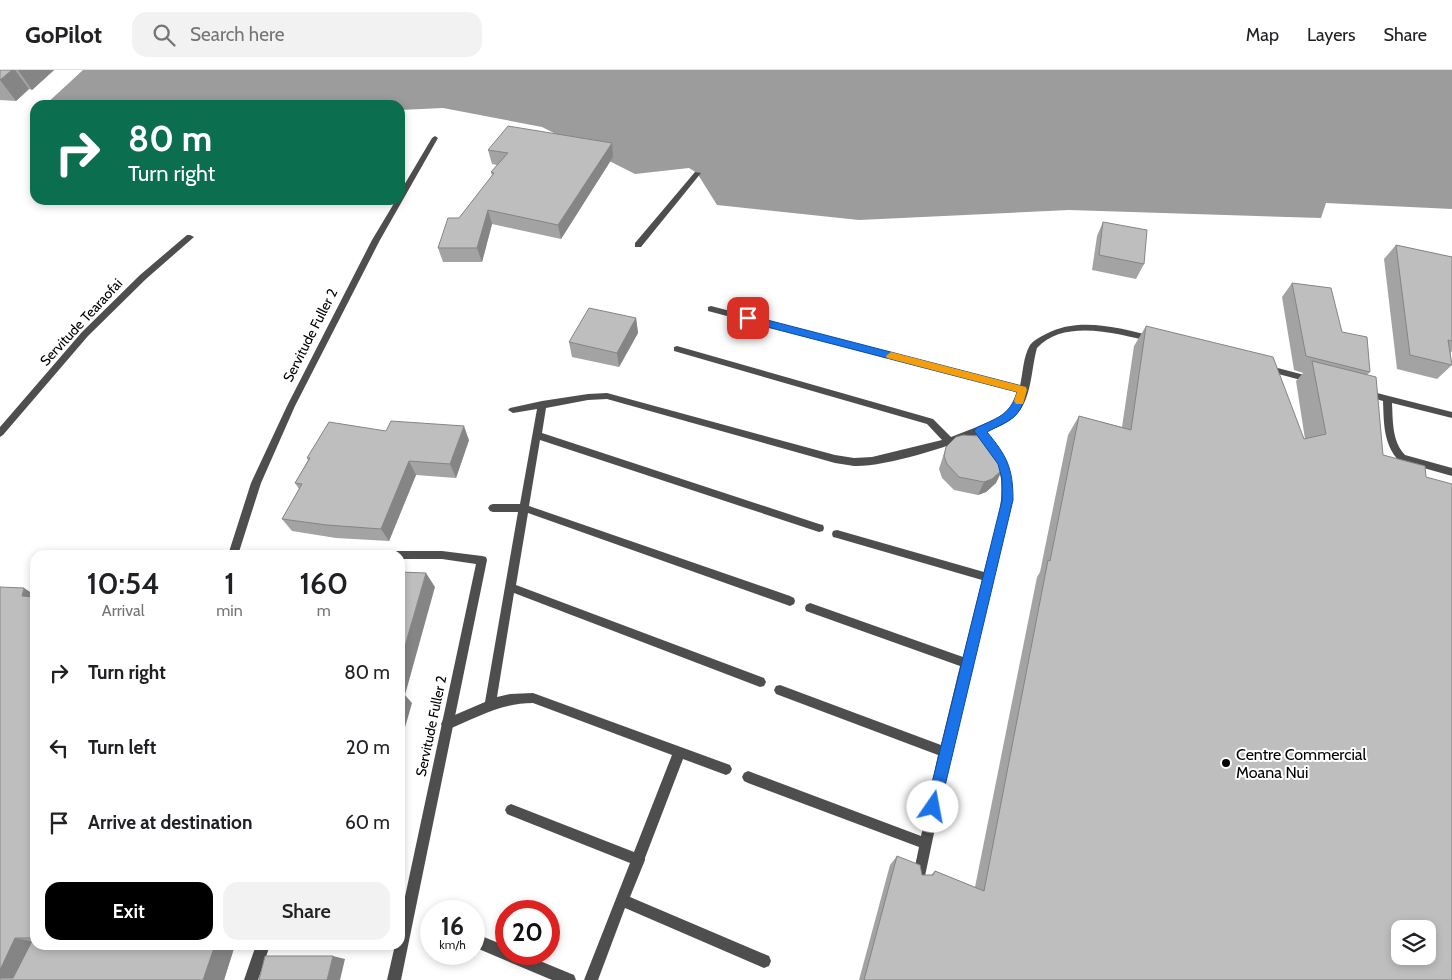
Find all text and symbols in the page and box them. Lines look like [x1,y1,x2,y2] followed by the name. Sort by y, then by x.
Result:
[132,12,482,57] search box
[25,20,102,49] text: GoPilot
[150,21,178,49] icon: search
[190,23,284,46] text: Search here
[1246,24,1279,46] text: Map
[1307,24,1356,46] text: Layers
[1384,24,1427,46] text: Share
[128,117,212,160] text: 80 m
[45,120,110,185] icon: right
[128,160,215,187] text: Turn right
[36,275,126,369] street label: Servitude Tearaofai
[279,285,341,385] street label: Servitude Fuller 2
[727,297,769,339] pin
[734,304,762,332] icon: arrive
[87,565,159,602] text: 10:54
[224,565,235,602] text: 1
[299,565,348,602] text: 160
[102,601,144,620] text: Arrival
[216,601,243,620] text: min
[317,601,331,620] text: m
[45,659,73,687] icon: right
[88,661,166,684] text: Turn right
[344,661,390,684] text: 80 m
[412,674,450,778] street label: Servitude Fuller 2
[45,734,73,762] icon: left
[88,736,156,759] text: Turn left
[346,736,390,759] text: 20 m
[1236,745,1367,782] place label: Centre Commercial Moana Nui
[1220,757,1232,769] marker: Centre Commercial Moana Nui
[906,780,958,832] position arrow
[45,809,73,837] icon: arrive
[88,811,252,834] text: Arrive at destination
[345,811,390,834] text: 60 m
[45,882,213,940] button: Exit
[223,882,390,940] button: Share
[495,900,560,965] speed limit sign: 20
[441,911,464,941] text: 16
[1391,920,1436,965] map controls
[1391,920,1436,965] button: layers
[439,937,466,952] text: km/h

